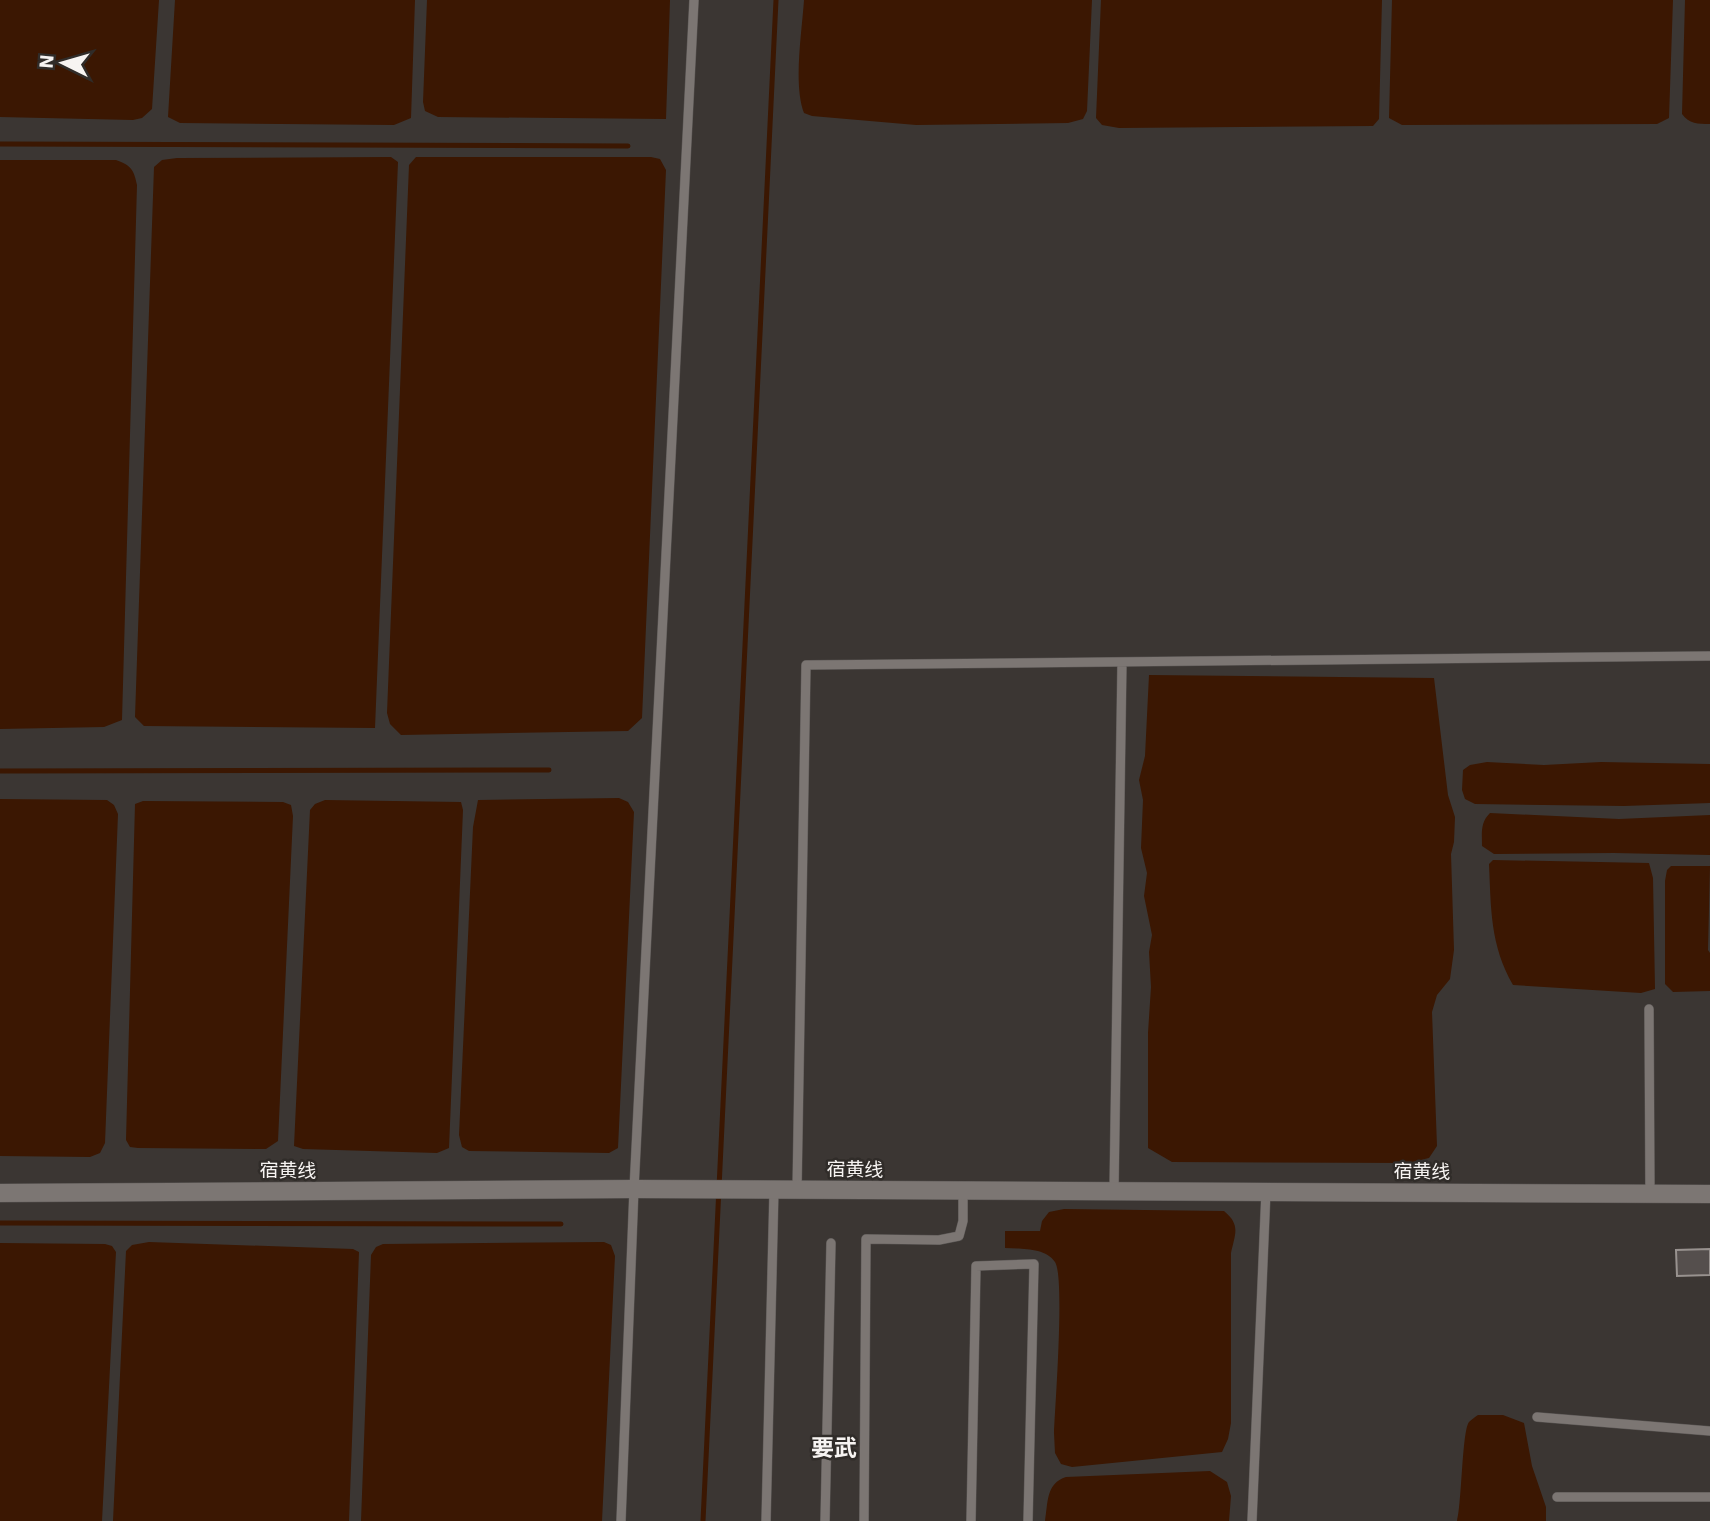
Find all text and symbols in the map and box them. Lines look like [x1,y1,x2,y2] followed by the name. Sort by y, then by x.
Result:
[28,28,98,98] north arrow
[34,54,59,69] text: N
[826,1157,884,1181] street label: 宿黄线
[259,1158,317,1182] street label: 宿黄线
[1393,1159,1451,1183] street label: 宿黄线
[811,1432,857,1462] district label: 要武

